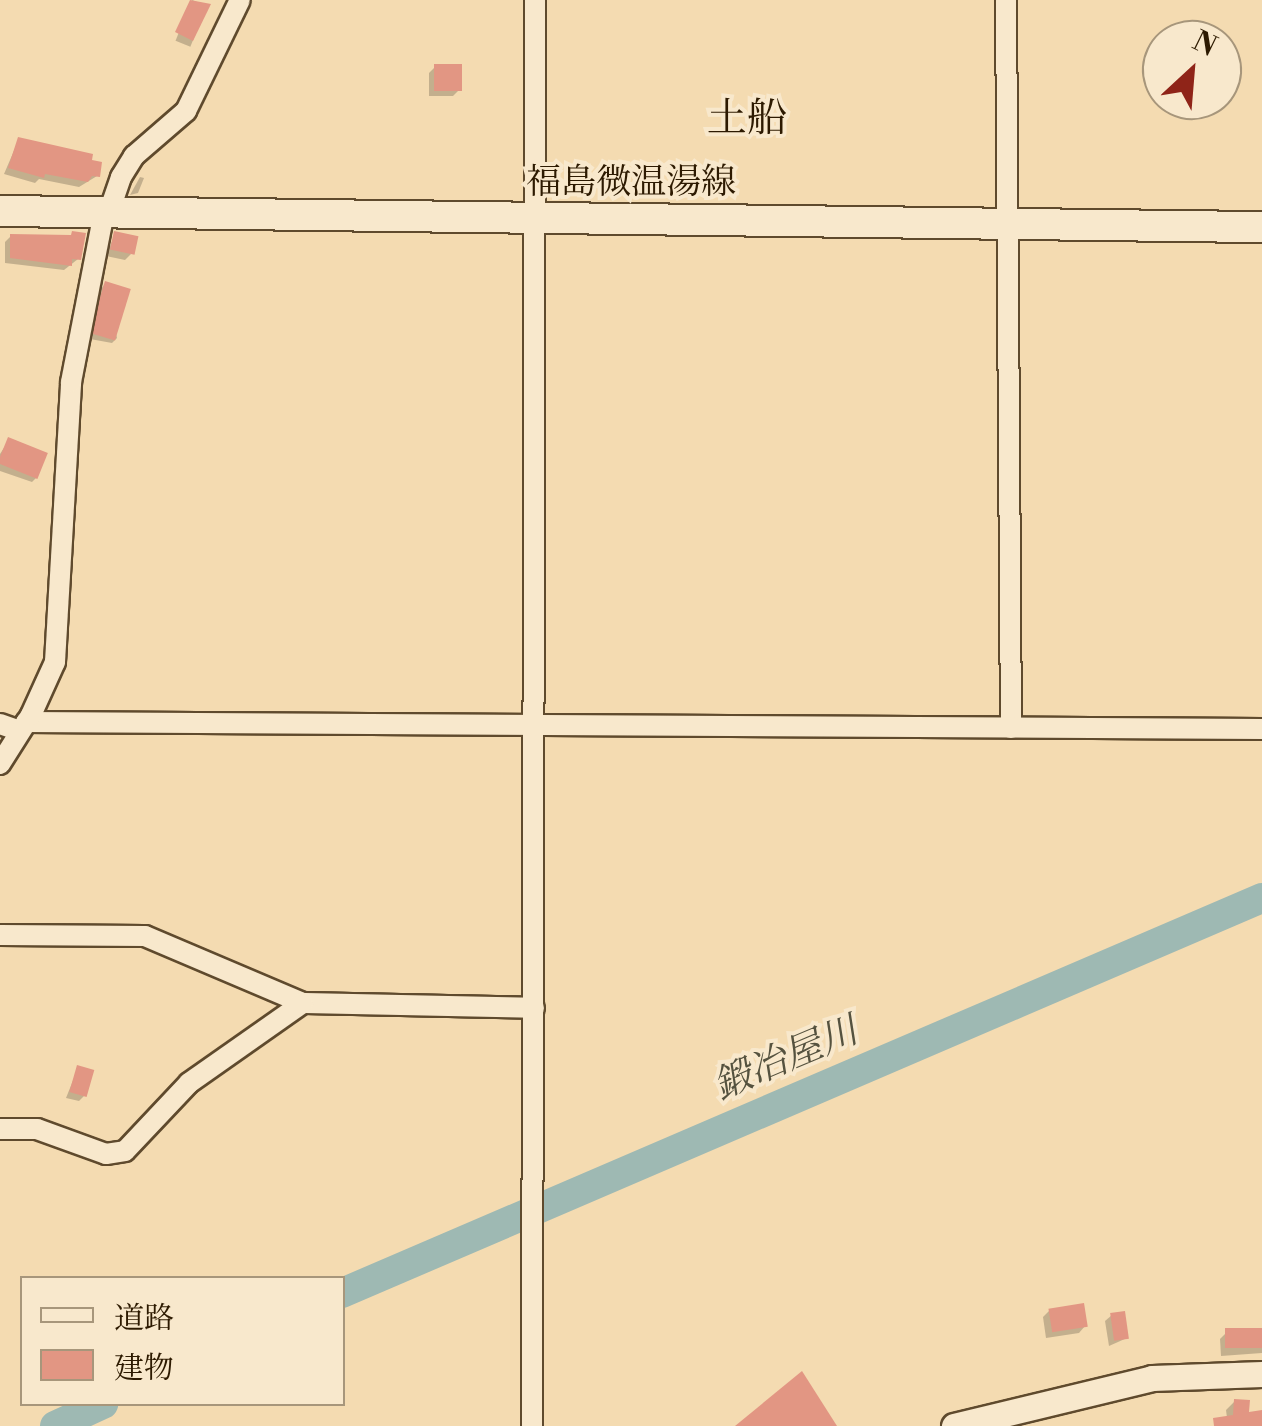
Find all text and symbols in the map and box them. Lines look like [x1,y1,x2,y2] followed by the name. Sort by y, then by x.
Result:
[1142,20,1242,120] north arrow
[1187,24,1222,65] text: N
[707,95,787,143] district label: 土船
[526,162,736,204] street label: 福島微温湯線
[707,1008,865,1110] water label: 鍛冶屋川
[20,1276,345,1406] legend
[114,1300,174,1338] text: 道路
[114,1350,174,1388] text: 建物

